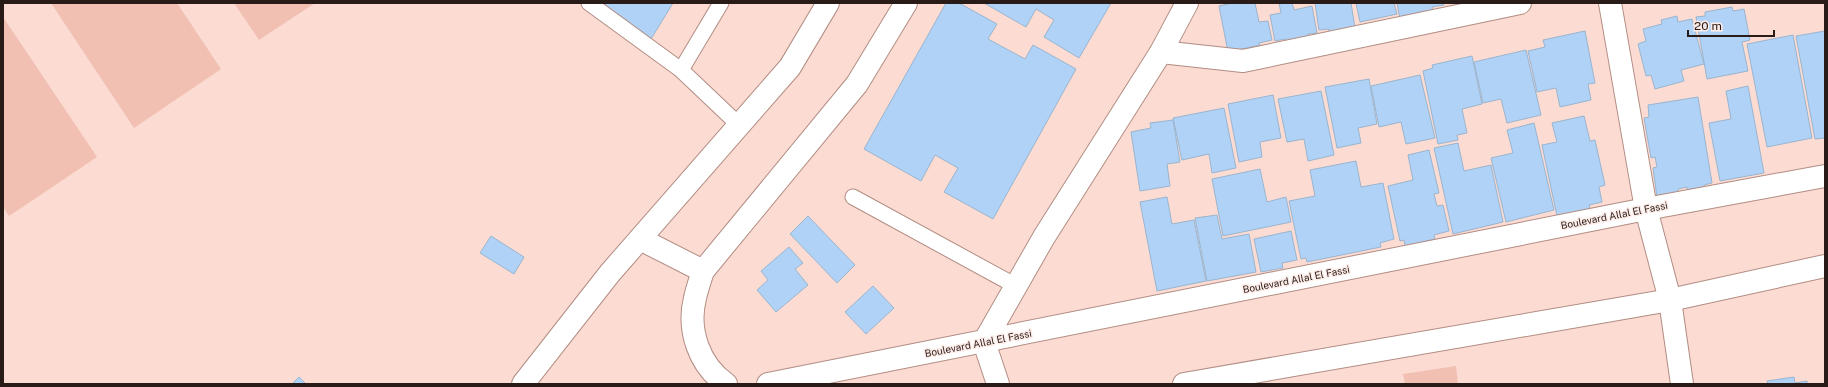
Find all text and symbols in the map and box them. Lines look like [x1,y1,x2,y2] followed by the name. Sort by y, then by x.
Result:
[1688,12,1774,38] scale bar
[1694,19,1722,33] text: 20 m
[1560,199,1668,231] street label: Boulevard Allal El Fassi
[1242,263,1350,295] street label: Boulevard Allal El Fassi
[924,327,1032,359] street label: Boulevard Allal El Fassi

